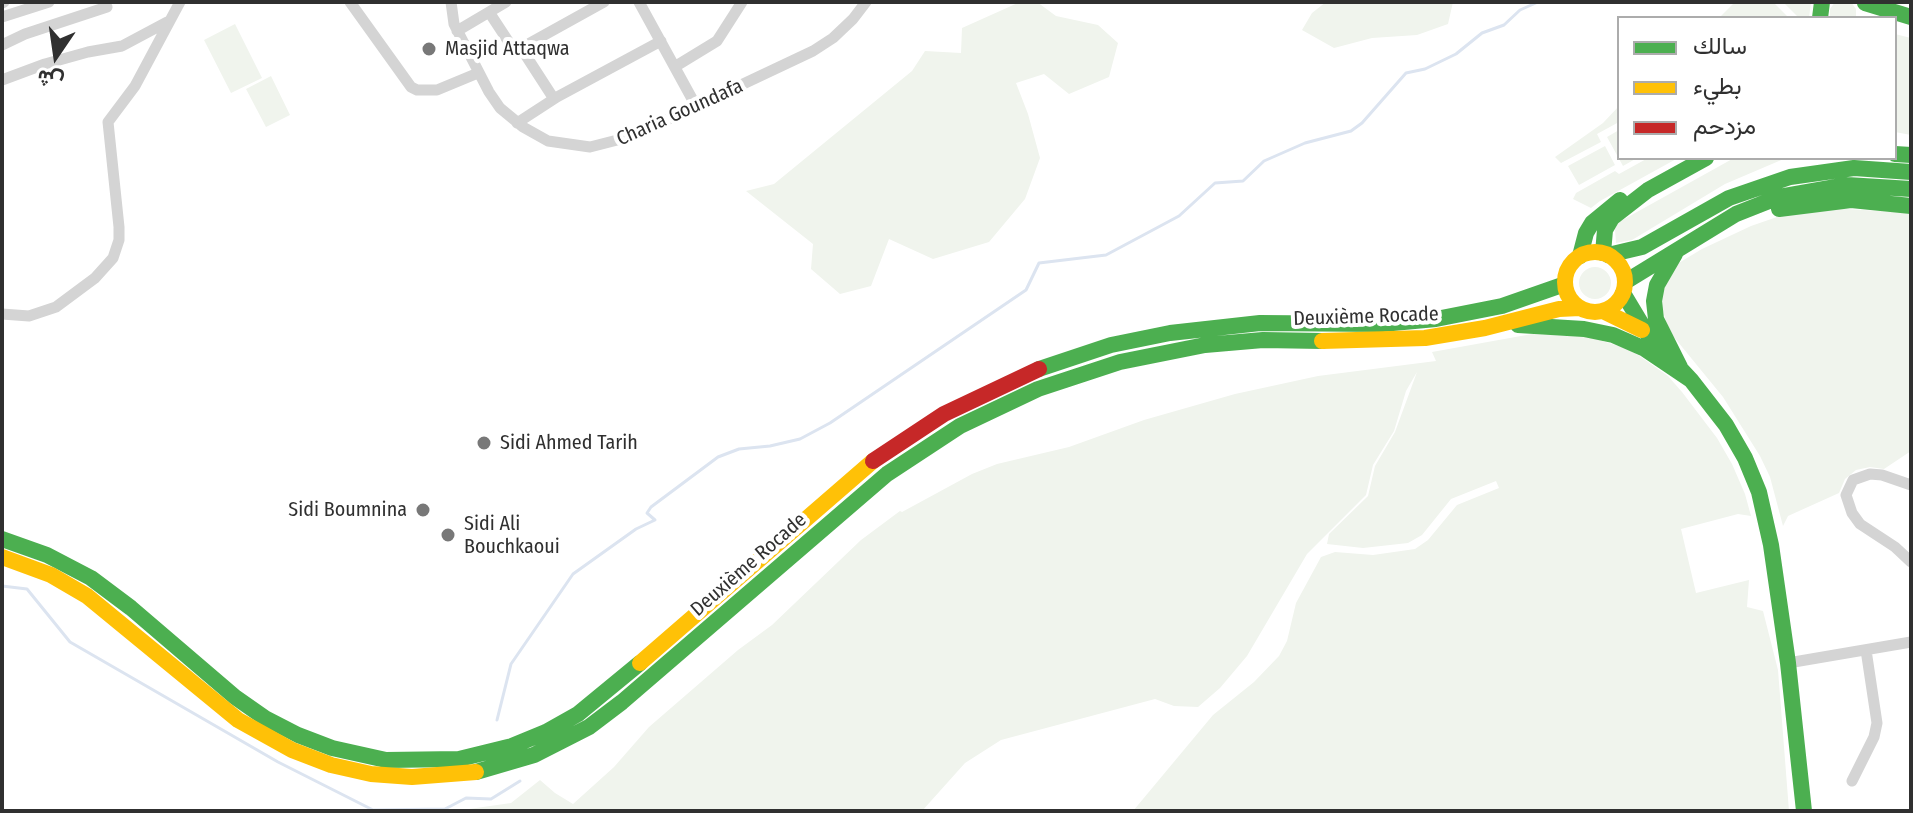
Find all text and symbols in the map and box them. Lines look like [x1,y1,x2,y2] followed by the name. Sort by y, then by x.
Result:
[16,16,96,96] north arrow
[1617,16,1897,160] legend
[1693,32,1747,60] text: سالك
[445,37,570,61] place label: Masjid Attaqwa
[420,40,438,58] marker: Masjid Attaqwa
[35,64,66,96] text: ش
[1693,72,1742,100] text: بطيء
[613,74,747,152] street label: Charia Goundafa
[1693,112,1756,140] text: مزدحم
[1293,302,1439,332] street label: Deuxième Rocade
[500,431,638,455] place label: Sidi Ahmed Tarih
[475,434,493,452] marker: Sidi Ahmed Tarih
[288,498,407,522] place label: Sidi Boumnina
[414,501,432,519] marker: Sidi Boumnina
[686,508,812,622] street label: Deuxième Rocade
[464,512,560,559] place label: Sidi Ali Bouchkaoui
[439,526,457,544] marker: Sidi Ali Bouchkaoui

